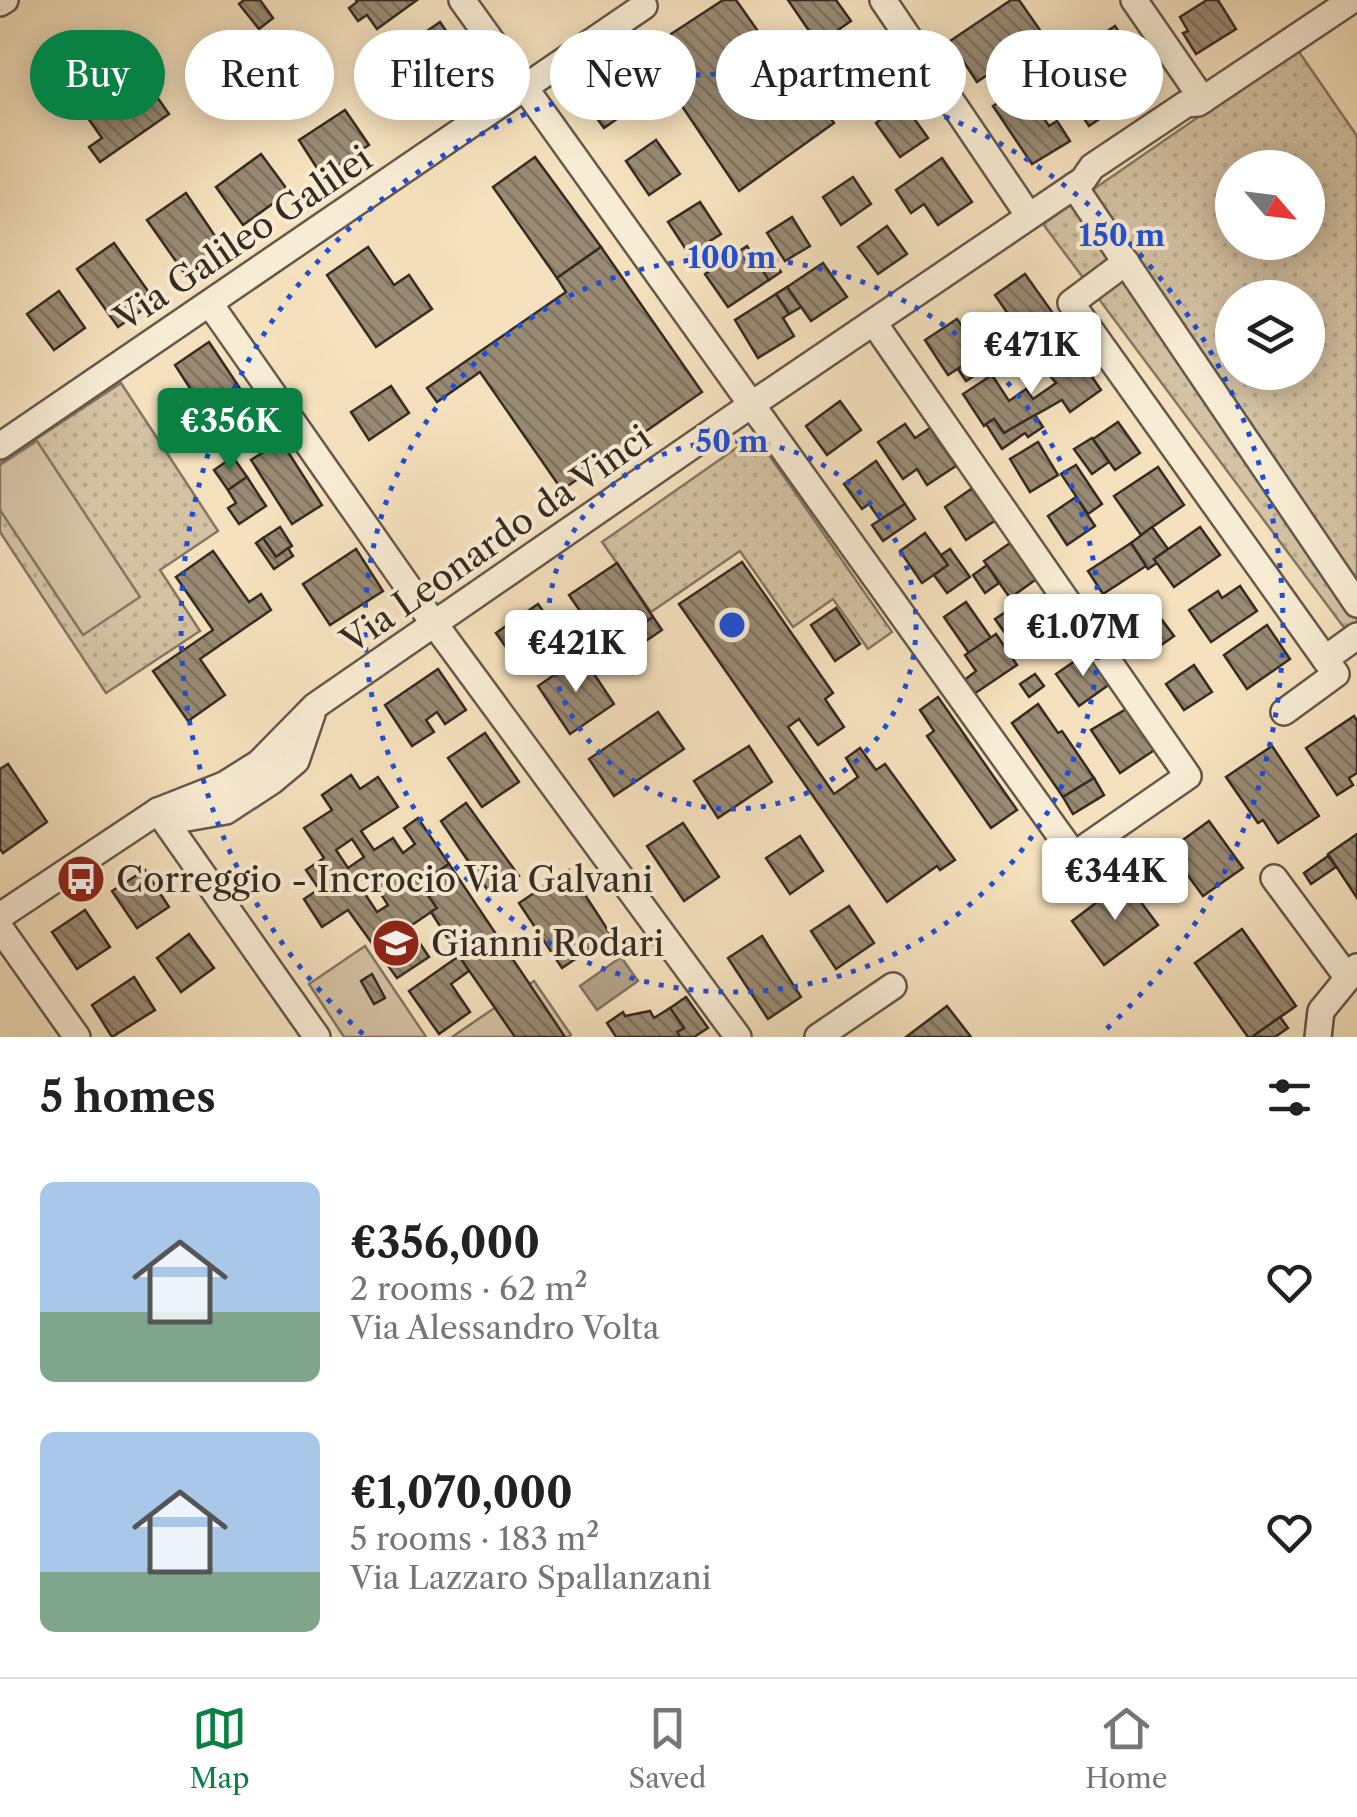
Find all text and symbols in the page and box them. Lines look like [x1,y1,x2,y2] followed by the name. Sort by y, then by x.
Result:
[30,30,165,120] chip: Buy
[185,30,334,120] chip: Rent
[354,30,530,120] chip: Filters
[550,30,696,120] chip: New
[716,30,966,120] chip: Apartment
[986,30,1163,120] chip: House
[106,136,379,340] street label: Via Galileo Galilei
[1215,150,1325,260] north arrow
[1215,150,1325,390] map controls
[1079,217,1165,254] text: 150 m
[688,239,777,276] text: 100 m
[1215,280,1325,390] button: layers
[961,312,1101,397] pin: €471K
[983,325,1079,364] text: €471K
[160,388,300,473] pin: €356K
[180,401,280,440] text: €356K
[332,416,659,663] street label: Via Leonardo da Vinci
[695,423,769,460] text: 50 m
[1002,594,1164,679] pin: €1.07M
[714,607,750,643] centre of rings
[1026,607,1140,646] text: €1.07M
[506,610,646,695] pin: €421K
[527,623,625,662] text: €421K
[1045,838,1185,923] pin: €344K
[1064,851,1166,890] text: €344K
[55,853,107,905] bus stop icon: Correggio - Incrocio Via Galvani
[116,858,653,901] place label: Correggio - Incrocio Via Galvani
[370,917,422,969] school or university icon: Gianni Rodari
[431,922,664,965] place label: Gianni Rodari
[1262,1070,1317,1125] icon: filters
[40,1071,216,1123] text: 5 homes
[350,1217,540,1269] text: €356,000
[120,1222,240,1342] icon: home
[1262,1255,1317,1310] icon: heart
[350,1269,588,1308] text: 2 rooms · 62 m²
[350,1308,660,1347] text: Via Alessandro Volta
[350,1467,573,1519] text: €1,070,000
[120,1472,240,1592] icon: home
[1262,1505,1317,1560] icon: heart
[350,1519,599,1558] text: 5 rooms · 183 m²
[350,1558,712,1597] text: Via Lazzaro Spallanzani
[189,1701,250,1795] tab: Map
[629,1701,706,1795] tab: Saved
[1085,1701,1168,1795] tab: Home

